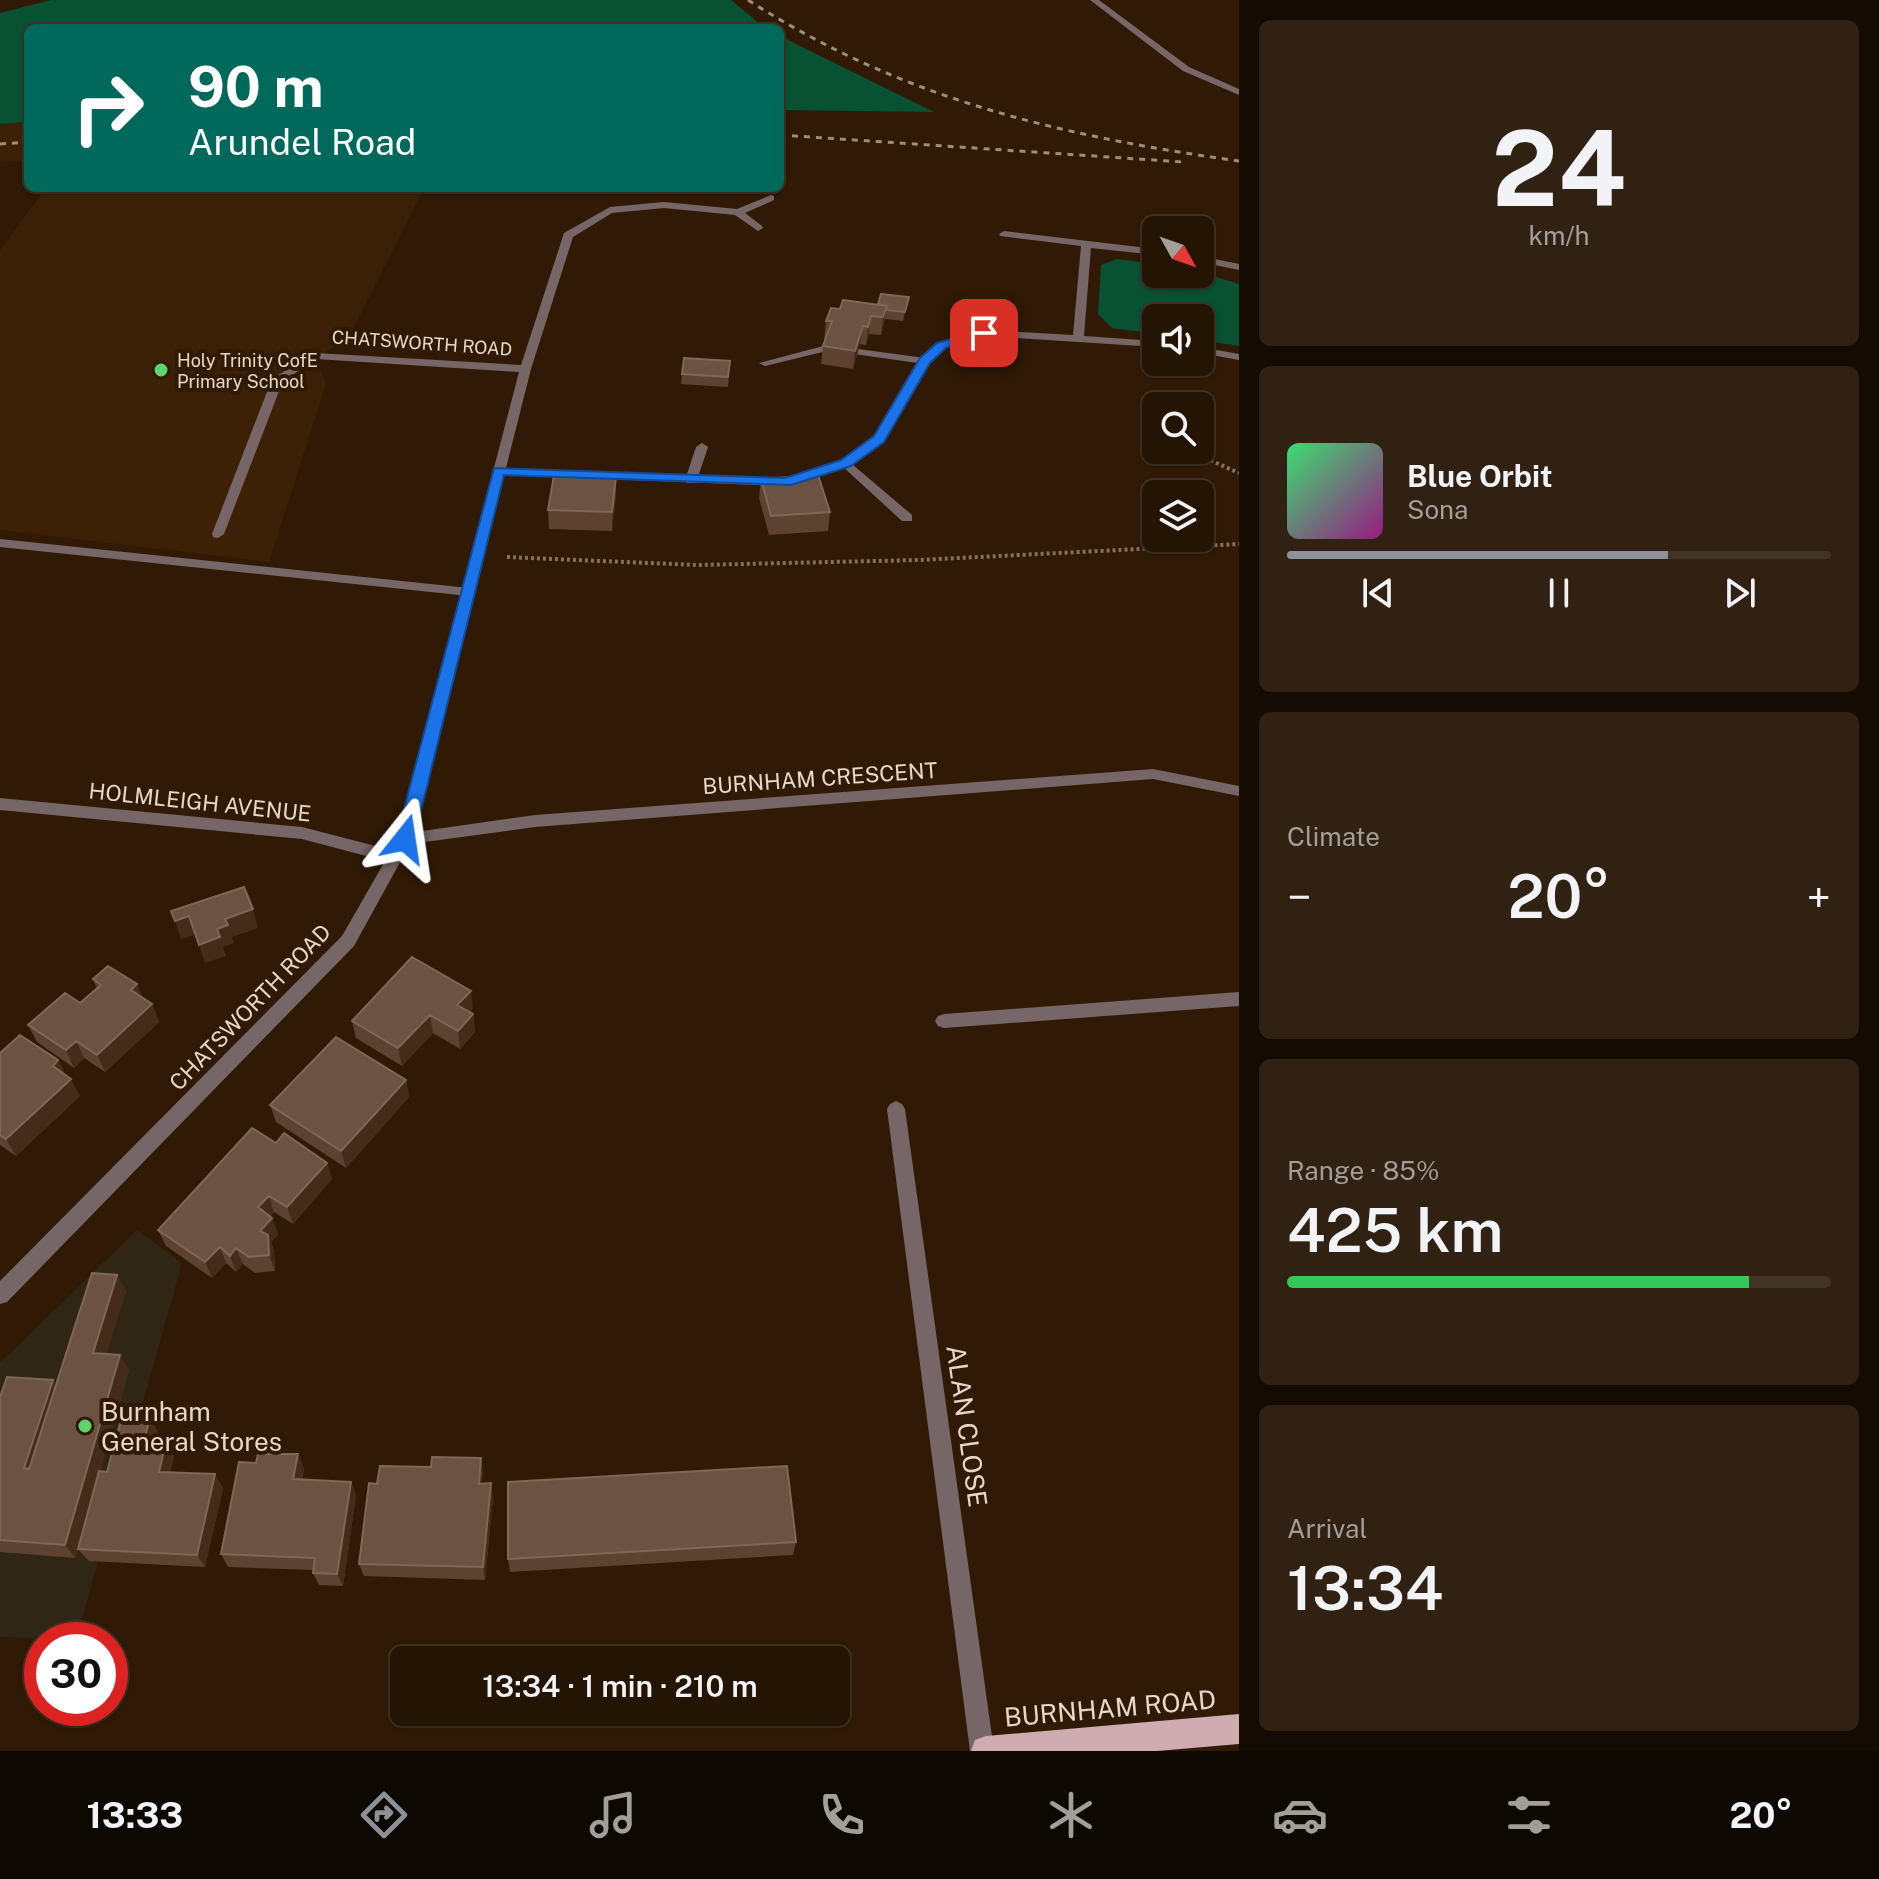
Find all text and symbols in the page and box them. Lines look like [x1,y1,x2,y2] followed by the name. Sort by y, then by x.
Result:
[188,54,324,120] text: 90 m
[56,56,160,160] icon: right
[1492,107,1626,229] text: 24
[188,121,416,163] text: Arundel Road
[1142,216,1214,288] north arrow
[1142,216,1214,552] map controls
[1528,220,1590,251] text: km/h
[950,299,1018,367] pin
[1142,304,1214,376] button: sound
[962,311,1006,355] icon: arrive
[331,326,513,360] street label: CHATSWORTH ROAD
[177,350,318,392] place label: Holy Trinity CofE Primary School
[152,361,170,379] marker: Holy Trinity CofE Primary School
[1142,392,1214,464] button: search
[1407,458,1553,494] text: Blue Orbit
[1142,480,1214,552] button: layers
[1407,494,1468,525] text: Sona
[1356,571,1400,615] icon: previous
[1537,571,1581,615] icon: pause
[1718,571,1762,615] icon: next
[702,757,938,799] street label: BURNHAM CRESCENT
[88,777,312,827] street label: HOLMLEIGH AVENUE
[363,797,447,881] position arrow
[1287,821,1380,852] text: Climate
[1508,861,1610,932] text: 20°
[1287,871,1311,923] text: −
[1807,871,1831,923] text: +
[164,919,336,1095] street label: CHATSWORTH ROAD
[1287,1155,1439,1186] text: Range · 85%
[1287,1195,1503,1266] text: 425 km
[940,1343,994,1509] street label: ALAN CLOSE
[101,1396,282,1457] place label: Burnham General Stores
[76,1417,94,1435] marker: Burnham General Stores
[1287,1513,1367,1544] text: Arrival
[1287,1553,1443,1624] text: 13:34
[24,1622,128,1726] speed limit sign: 30
[482,1668,758,1704] text: 13:34 · 1 min · 210 m
[1003,1683,1217,1733] street label: BURNHAM ROAD
[356,1787,412,1843] icon: directions
[585,1787,641,1843] icon: music
[814,1787,870,1843] icon: phone
[1043,1787,1099,1843] icon: climate
[1272,1787,1328,1843] icon: car
[1501,1787,1557,1843] icon: filters
[86,1794,183,1836] text: 13:33
[1729,1794,1793,1836] text: 20°

